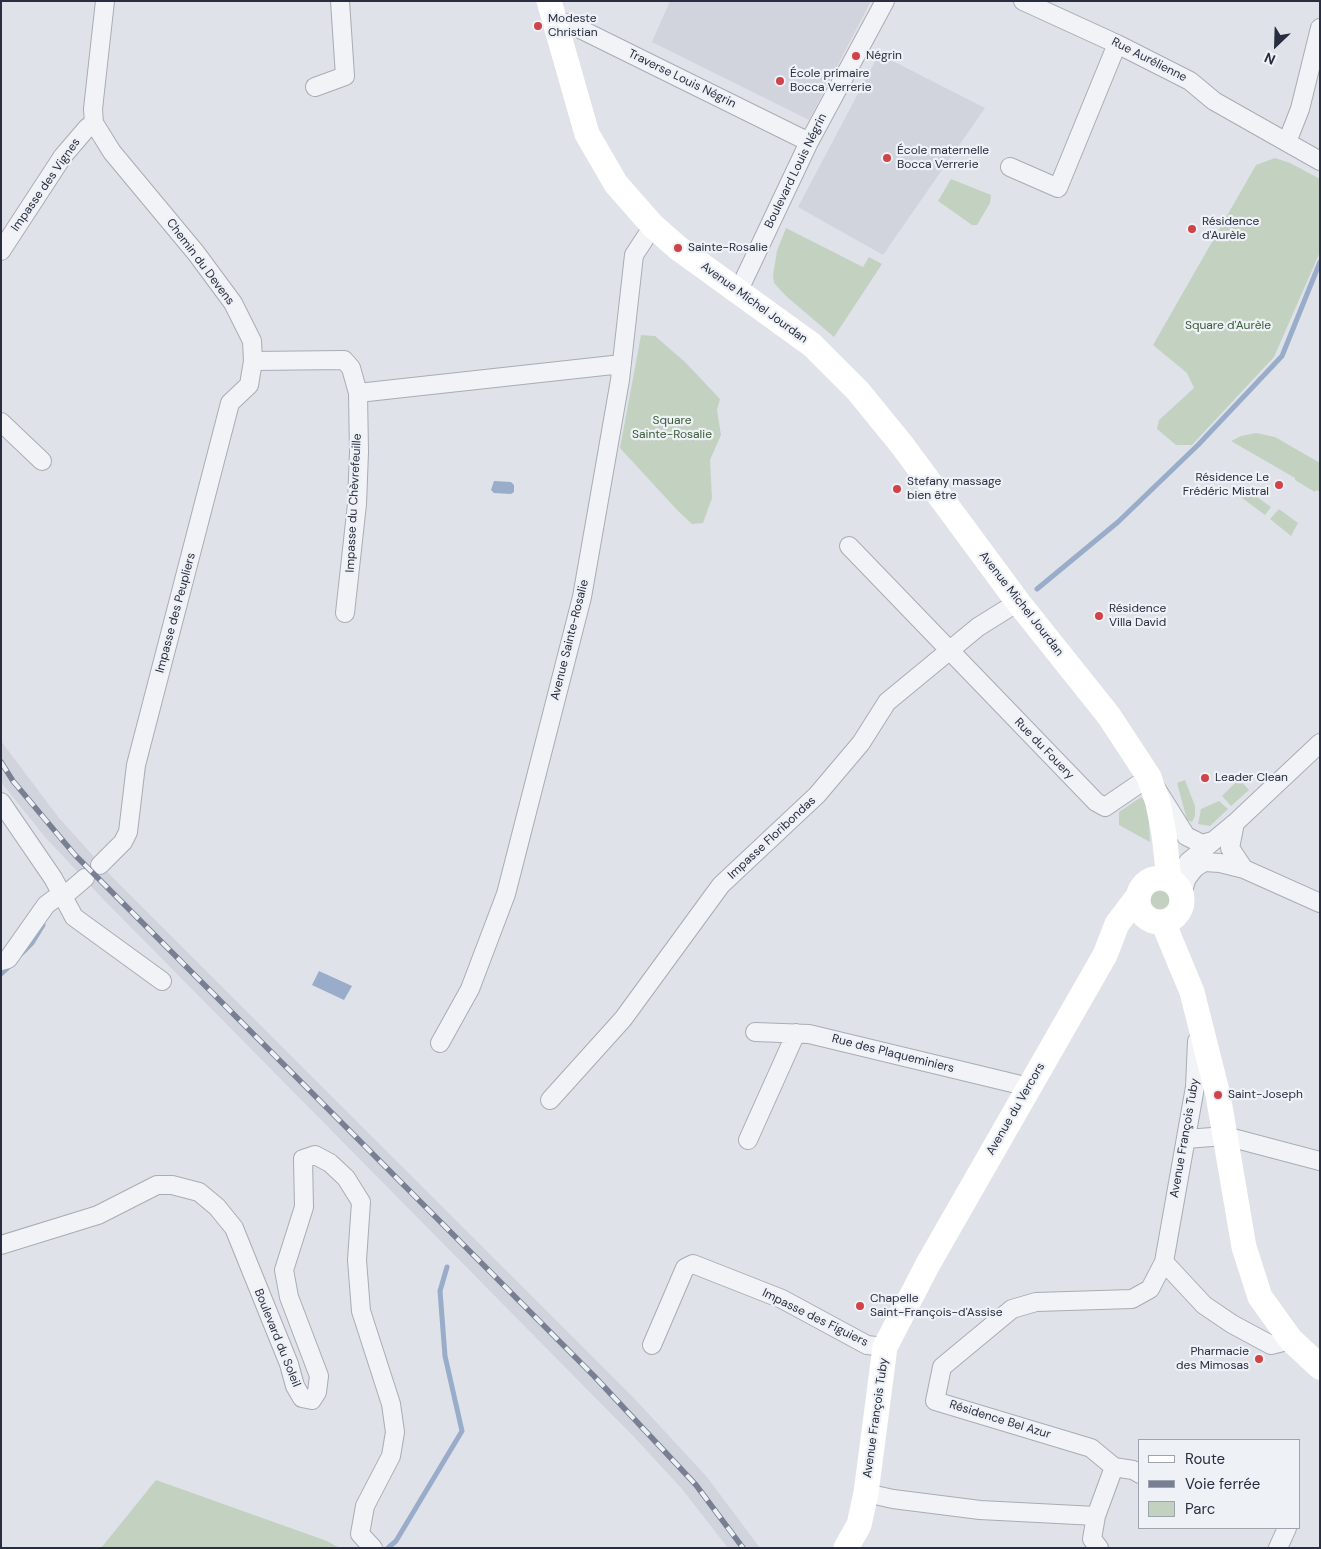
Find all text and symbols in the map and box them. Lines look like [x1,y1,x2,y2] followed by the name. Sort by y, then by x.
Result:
[548,12,598,40] place label: Modeste Christian
[532,20,544,32] marker: Modeste Christian
[1251,20,1301,70] north arrow
[1109,35,1189,85] street label: Rue Aurélienne
[626,47,738,111] street label: Traverse Louis Négrin
[1262,48,1278,69] text: N
[866,49,902,63] place label: Négrin
[850,50,862,62] marker: Négrin
[790,67,871,95] place label: École primaire Bocca Verrerie
[774,75,786,87] marker: École primaire Bocca Verrerie
[762,111,830,231] street label: Boulevard Louis Négrin
[8,136,84,234] street label: Impasse des Vignes
[897,144,989,172] place label: École maternelle Bocca Verrerie
[881,152,893,164] marker: École maternelle Bocca Verrerie
[1202,215,1259,243] place label: Résidence d'Aurèle
[163,216,237,308] street label: Chemin du Devens
[1186,223,1198,235] marker: Résidence d'Aurèle
[688,241,768,255] place label: Sainte-Rosalie
[672,242,684,254] marker: Sainte-Rosalie
[698,259,810,347] street label: Avenue Michel Jourdan
[1185,319,1271,333] park label: Square d'Aurèle
[632,414,712,442] park label: Square Sainte-Rosalie
[343,433,365,573] street label: Impasse du Chèvrefeuille
[1183,471,1269,499] place label: Résidence Le Frédéric Mistral
[907,475,1001,503] place label: Stefany massage bien être
[1273,479,1285,491] marker: Résidence Le Frédéric Mistral
[891,483,903,495] marker: Stefany massage bien être
[976,549,1066,659] street label: Avenue Michel Jourdan
[153,551,199,675] street label: Impasse des Peupliers
[548,578,592,702] street label: Avenue Sainte-Rosalie
[1109,602,1166,630] place label: Résidence Villa David
[1093,610,1105,622] marker: Résidence Villa David
[1011,715,1077,783] street label: Rue du Fouery
[1215,771,1288,785] place label: Leader Clean
[1199,772,1211,784] marker: Leader Clean
[725,794,819,882] street label: Impasse Floribondas
[830,1032,956,1076] street label: Rue des Plaqueminiers
[984,1060,1048,1158] street label: Avenue du Vercors
[1167,1077,1203,1199] street label: Avenue François Tuby
[1228,1088,1303,1102] place label: Saint-Joseph
[1212,1089,1224,1101] marker: Saint-Joseph
[760,1286,870,1350] street label: Impasse des Figuiers
[251,1287,303,1389] street label: Boulevard du Soleil
[870,1292,1003,1320] place label: Chapelle Saint-François-d'Assise
[854,1300,866,1312] marker: Chapelle Saint-François-d'Assise
[1176,1345,1249,1373] place label: Pharmacie des Mimosas
[1253,1353,1265,1365] marker: Pharmacie des Mimosas
[860,1357,892,1479] street label: Avenue François Tuby
[948,1398,1052,1442] street label: Résidence Bel Azur
[1138,1439,1301,1529] legend
[1185,1449,1225,1469] text: Route
[1185,1474,1260,1494] text: Voie ferrée
[1185,1499,1215,1519] text: Parc

